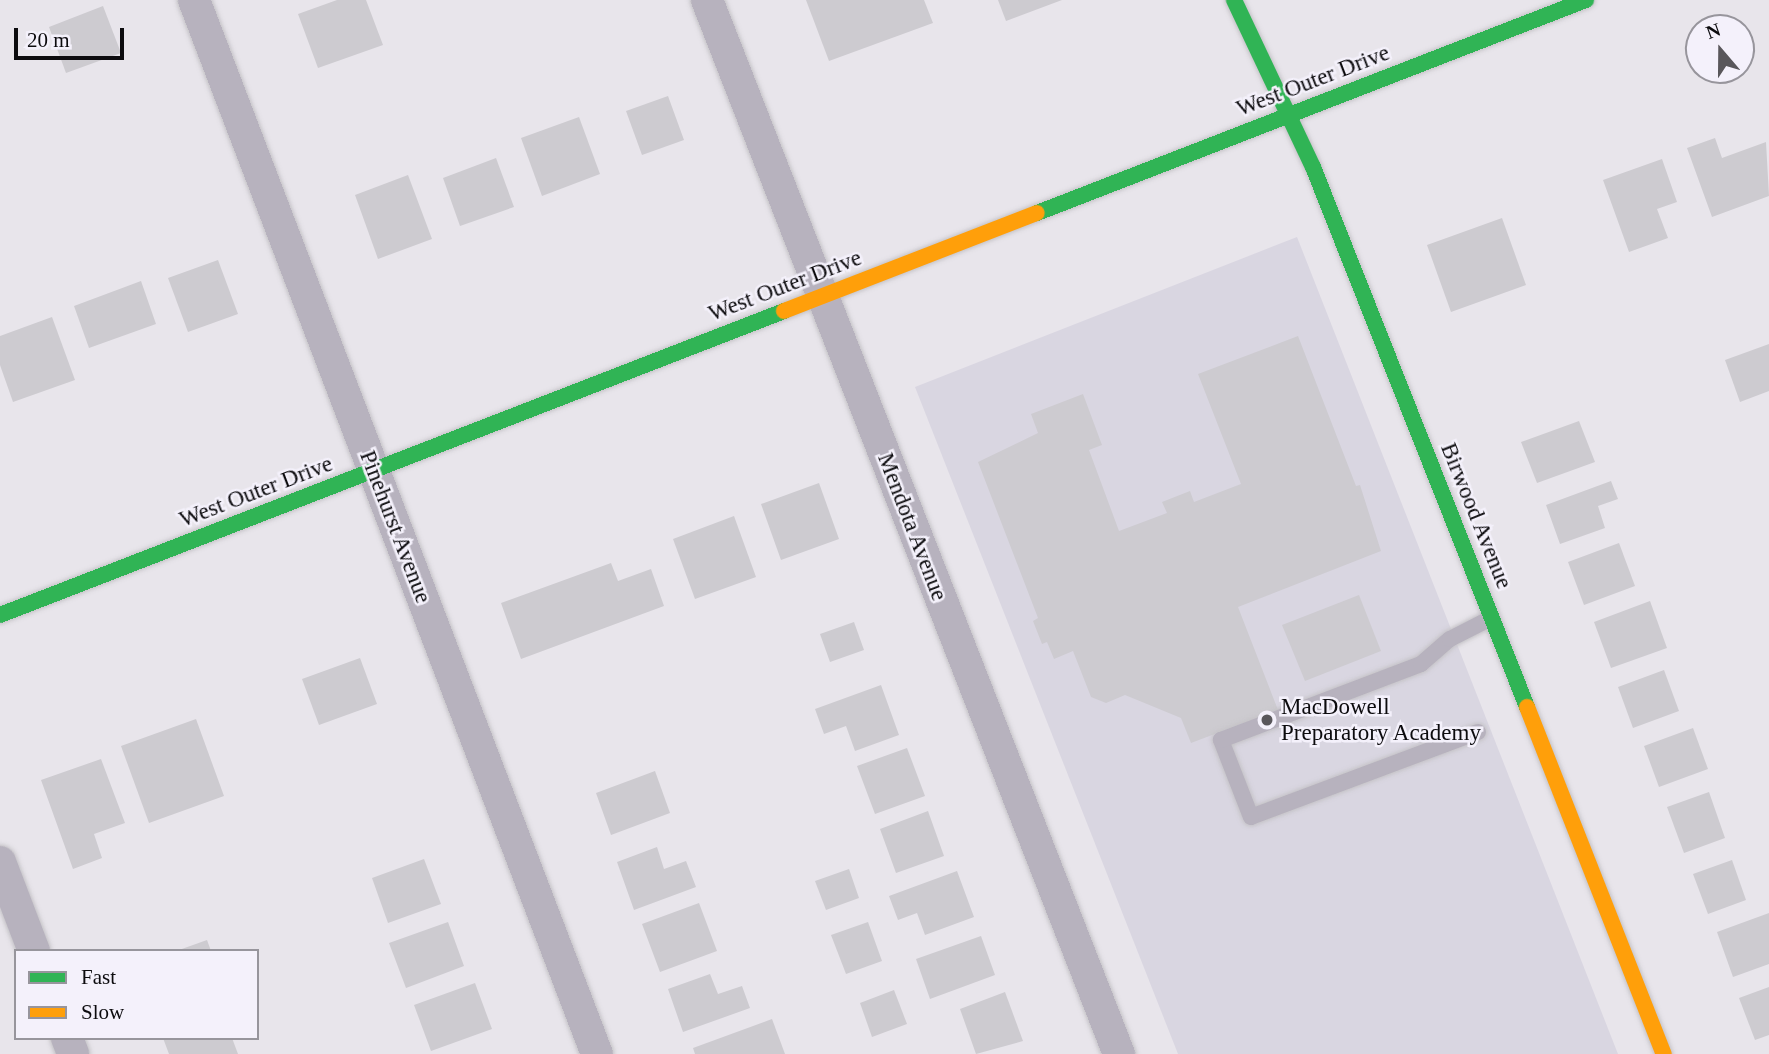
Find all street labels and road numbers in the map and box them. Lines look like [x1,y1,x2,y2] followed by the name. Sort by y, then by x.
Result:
[1233,39,1393,123] street label: West Outer Drive
[705,244,865,328] street label: West Outer Drive
[1434,438,1518,594] street label: Birwood Avenue
[353,446,437,608] street label: Pinehurst Avenue
[871,449,953,605] street label: Mendota Avenue
[176,450,336,534] street label: West Outer Drive

